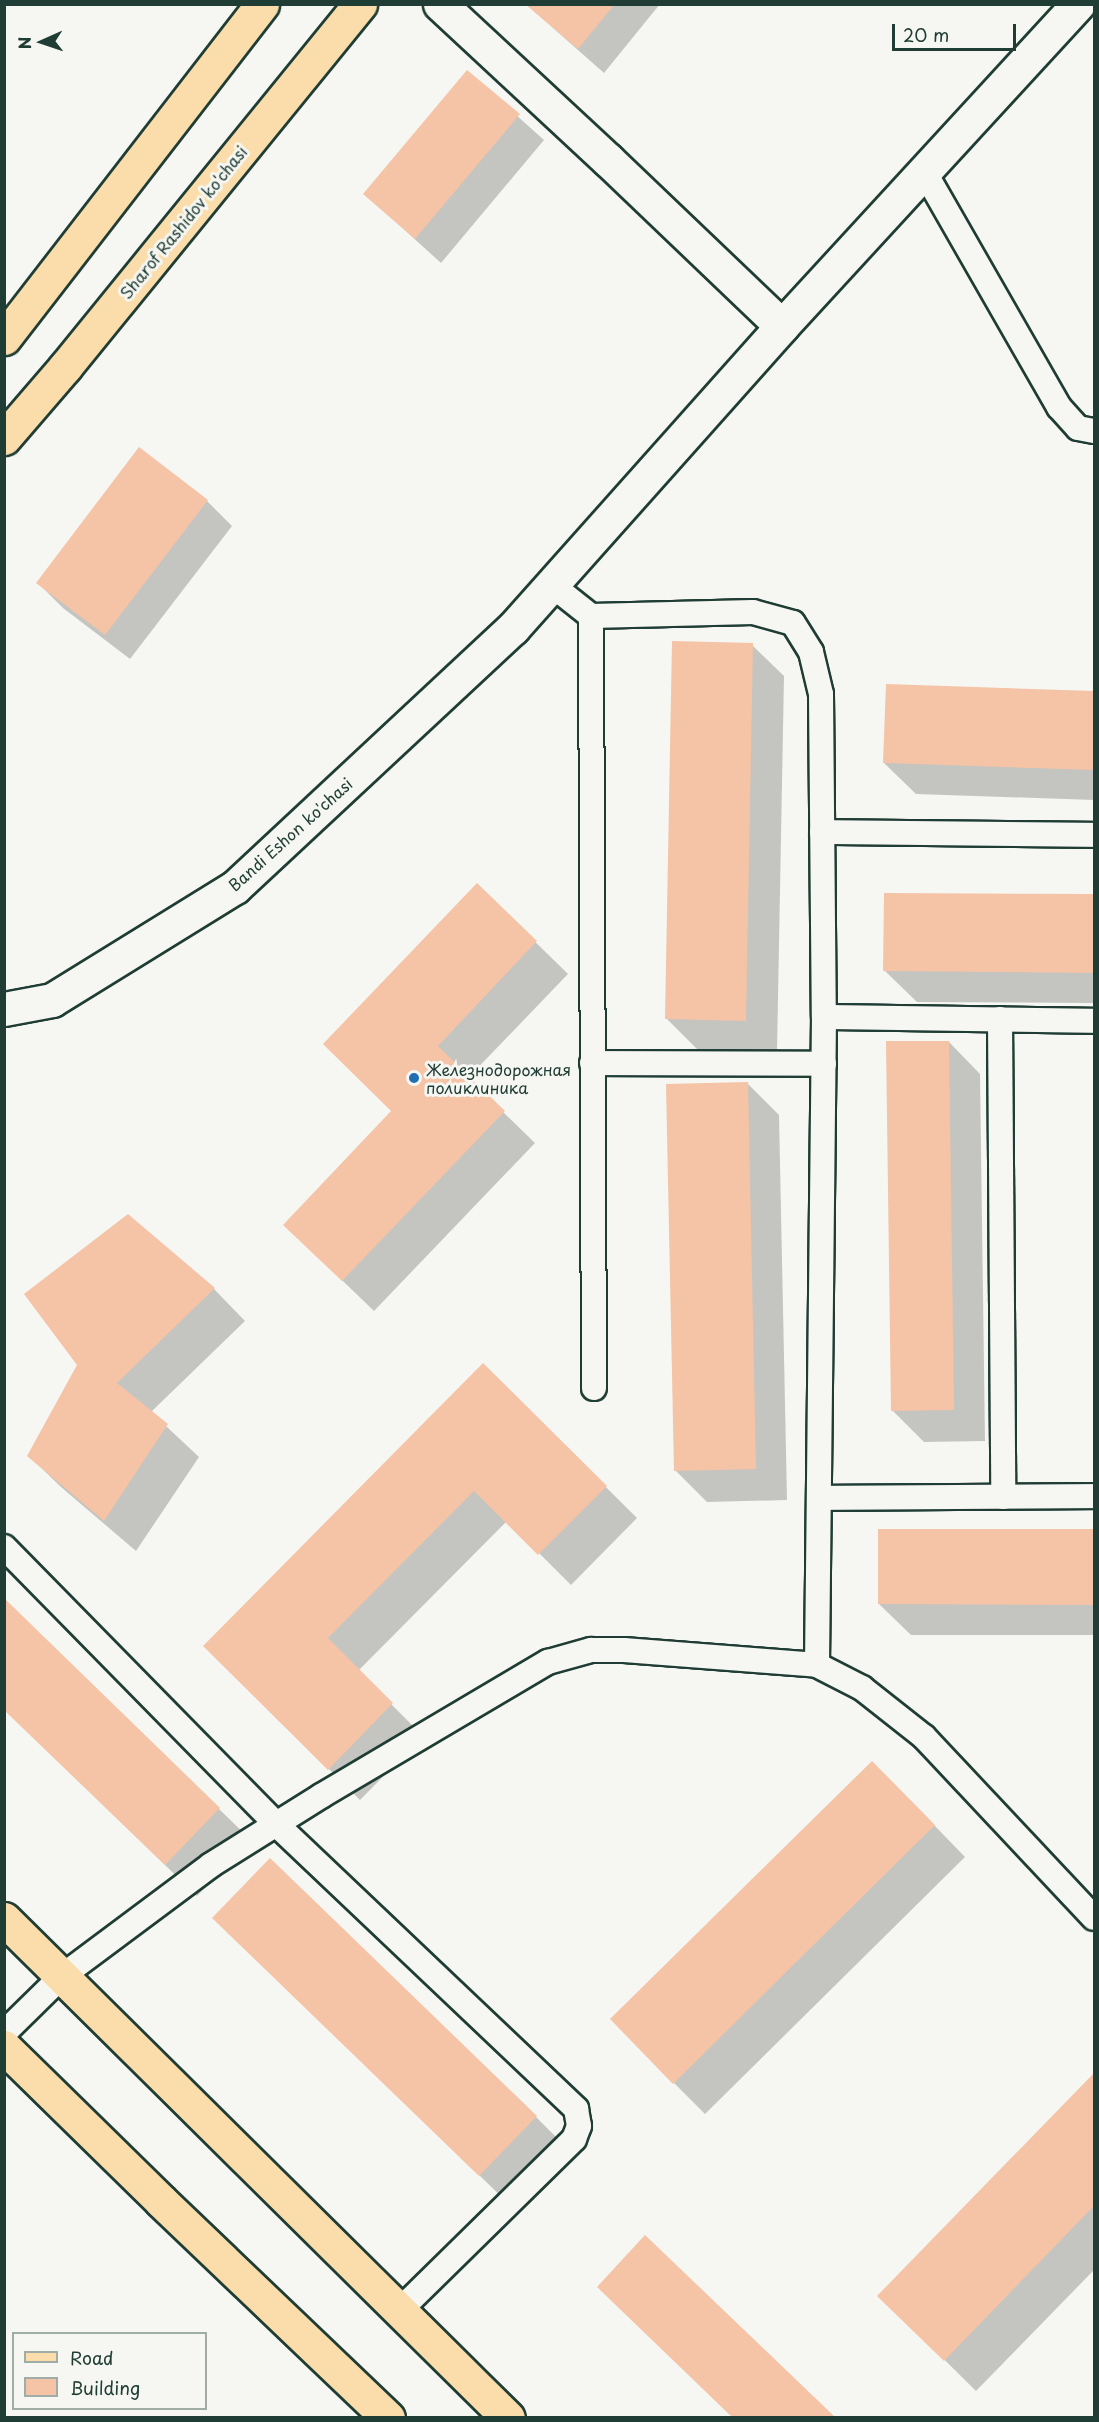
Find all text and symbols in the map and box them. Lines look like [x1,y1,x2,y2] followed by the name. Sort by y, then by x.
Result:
[12,12,72,72] north arrow
[895,12,1020,50] scale bar
[903,21,949,48] text: 20 m
[12,36,36,50] text: N
[115,141,251,303] street label: Sharof Rashidov ko'chasi
[224,773,356,895] street label: Bandi Eshon ko'chasi
[426,1059,571,1097] place label: Железнодорожная поликлиника
[407,1071,421,1085] marker: Железнодорожная поликлиника
[12,2332,207,2410] legend
[70,2344,114,2371] text: Road
[70,2374,140,2401] text: Building

